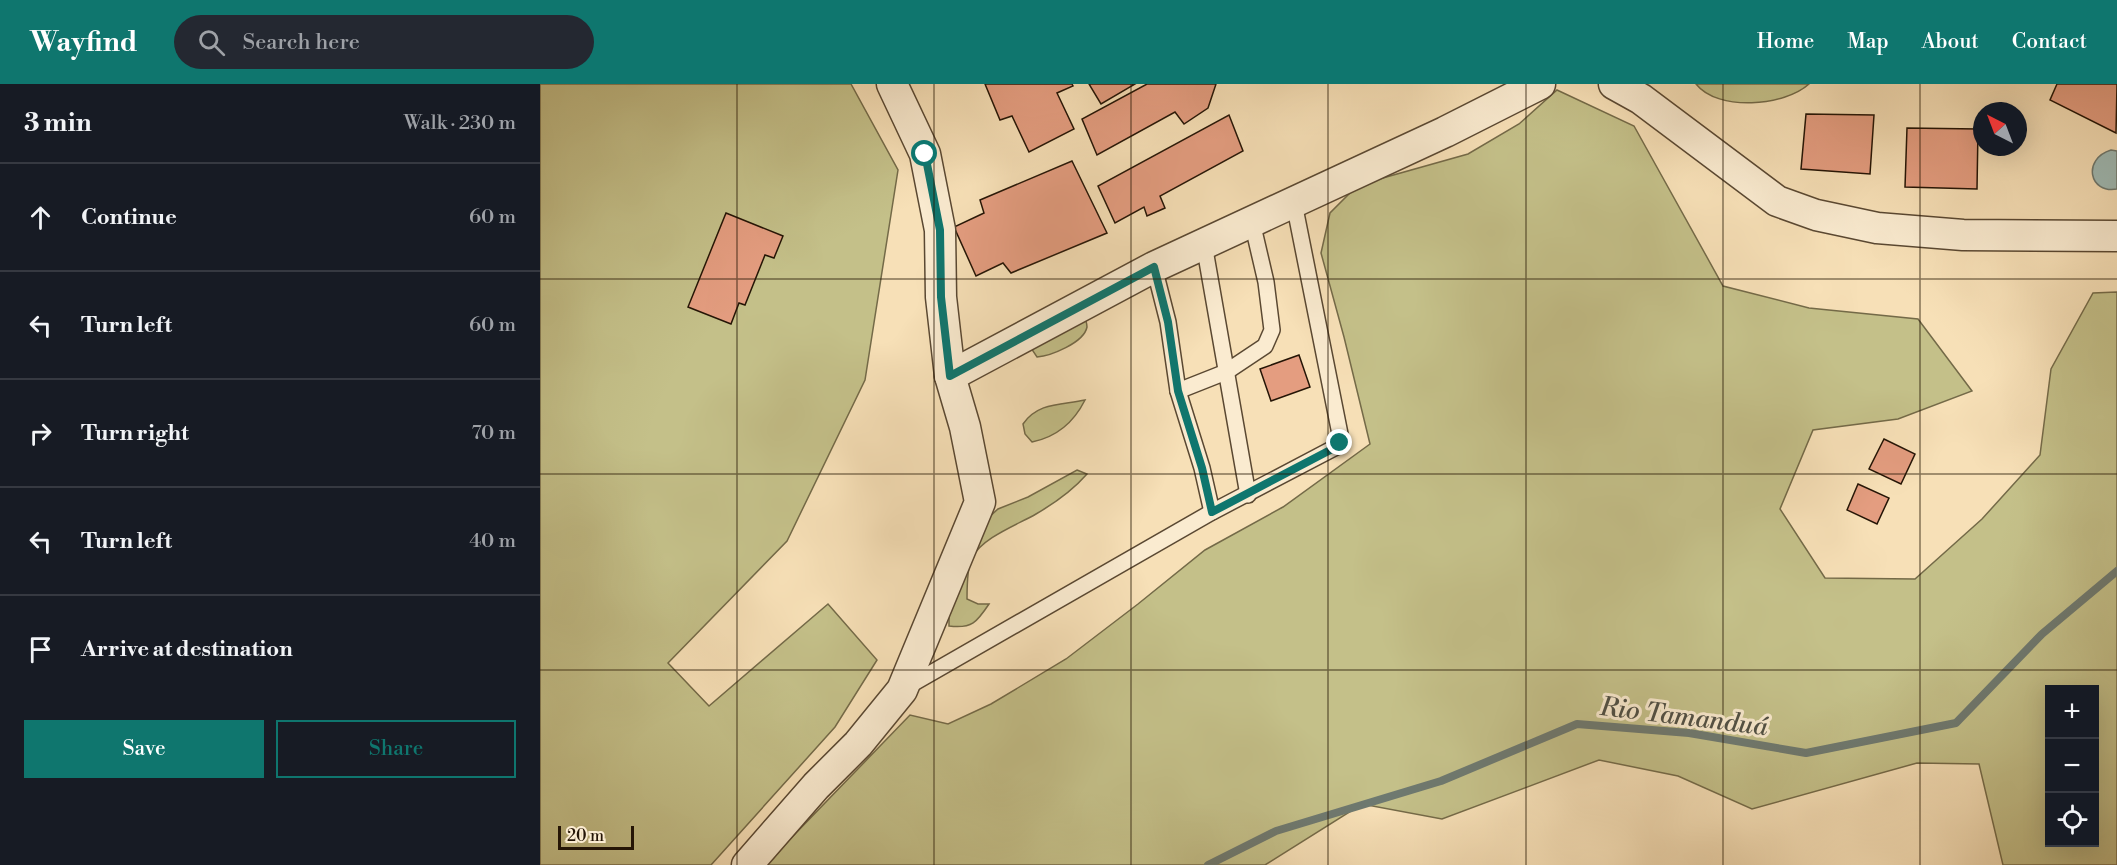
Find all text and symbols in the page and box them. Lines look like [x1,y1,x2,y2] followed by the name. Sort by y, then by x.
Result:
[174,15,594,69] search box
[30,25,138,60] text: Wayfind
[195,26,228,59] icon: search
[243,29,360,56] text: Search here
[1757,29,1814,55] text: Home
[1847,29,1889,55] text: Map
[1922,29,1979,55] text: About
[2012,29,2087,55] text: Contact
[1973,102,2027,156] north arrow
[24,107,92,139] text: 3 min
[404,111,516,136] text: Walk · 230 m
[911,140,937,166] route start
[24,201,57,234] icon: ahead
[81,204,177,231] text: Continue
[469,205,516,230] text: 60 m
[24,309,57,342] icon: left
[81,312,172,339] text: Turn left
[469,313,516,338] text: 60 m
[24,417,57,450] icon: right
[81,420,189,447] text: Turn right
[472,421,516,446] text: 70 m
[1326,429,1352,455] route end
[24,525,57,558] icon: left
[81,528,172,555] text: Turn left
[469,529,516,554] text: 40 m
[24,633,57,666] icon: arrive
[81,636,293,663] text: Arrive at destination
[2045,685,2099,847] map controls
[2045,685,2099,739] button: +
[1597,691,1770,743] water label: Rio Tamanduá
[24,720,264,778] button: Save
[276,720,516,778] button: Share
[2045,739,2099,793] button: −
[2045,793,2099,847] button: locate
[558,823,634,850] scale bar
[567,826,604,846] text: 20 m

